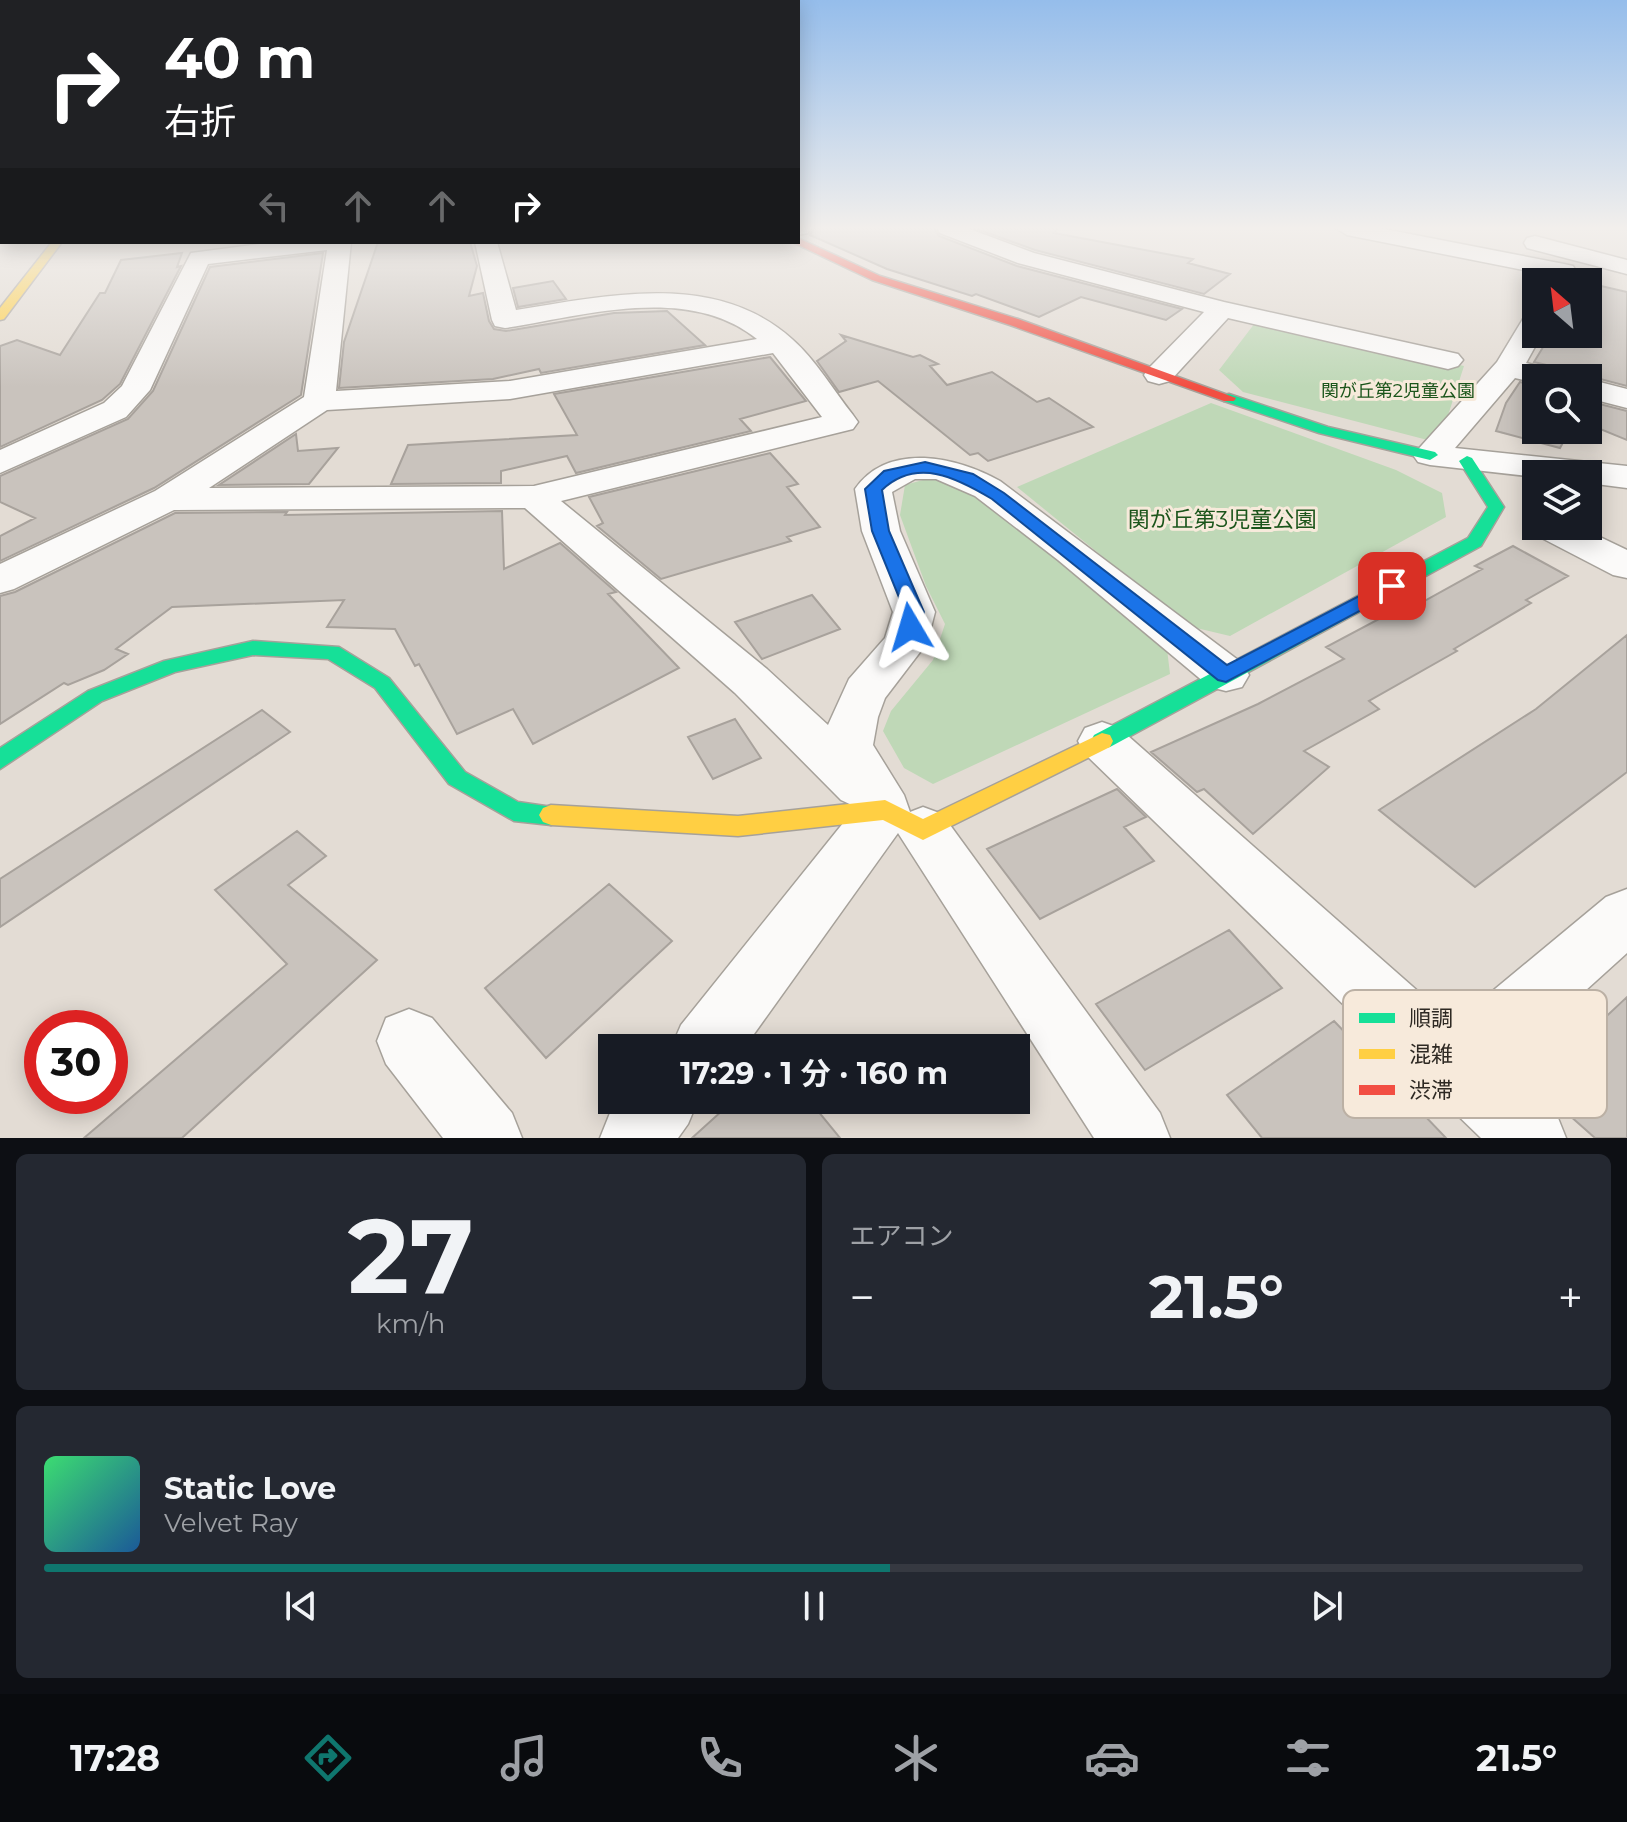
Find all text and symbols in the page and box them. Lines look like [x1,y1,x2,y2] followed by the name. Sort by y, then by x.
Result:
[164,24,315,92] text: 40 m
[32,32,136,136] icon: right
[164,99,236,143] text: 右折
[252,184,296,228] icon: left
[336,184,380,228] icon: ahead
[420,184,464,228] icon: ahead
[504,184,548,228] icon: right
[1522,268,1602,348] north arrow
[1522,268,1602,540] map controls
[1522,364,1602,444] button: search
[1321,380,1475,402] park label: 関が丘第2児童公園
[1522,460,1602,540] button: layers
[1128,506,1316,533] park label: 関が丘第3児童公園
[1358,552,1426,620] pin
[1370,564,1414,608] icon: arrive
[868,585,952,669] position arrow
[1343,990,1607,1118] legend
[1409,1005,1453,1032] text: 順調
[24,1010,128,1114] speed limit sign: 30
[1409,1041,1453,1068] text: 混雑
[680,1055,948,1092] text: 17:29 · 1 分 · 160 m
[1409,1077,1453,1104] text: 渋滞
[348,1192,474,1319] text: 27
[850,1220,954,1252] text: エアコン
[1149,1260,1284,1333] text: 21.5°
[850,1270,875,1324] text: −
[1558,1270,1583,1324] text: +
[376,1308,445,1340] text: km/h
[164,1470,336,1507] text: Static Love
[164,1507,298,1539] text: Velvet Ray
[279,1584,323,1628] icon: previous
[792,1584,836,1628] icon: pause
[1305,1584,1349,1628] icon: next
[300,1730,356,1786] icon: directions
[496,1730,552,1786] icon: music
[692,1730,748,1786] icon: phone
[888,1730,944,1786] icon: climate
[1084,1730,1140,1786] icon: car
[1280,1730,1336,1786] icon: filters
[70,1736,160,1780] text: 17:28
[1476,1736,1557,1780] text: 21.5°

